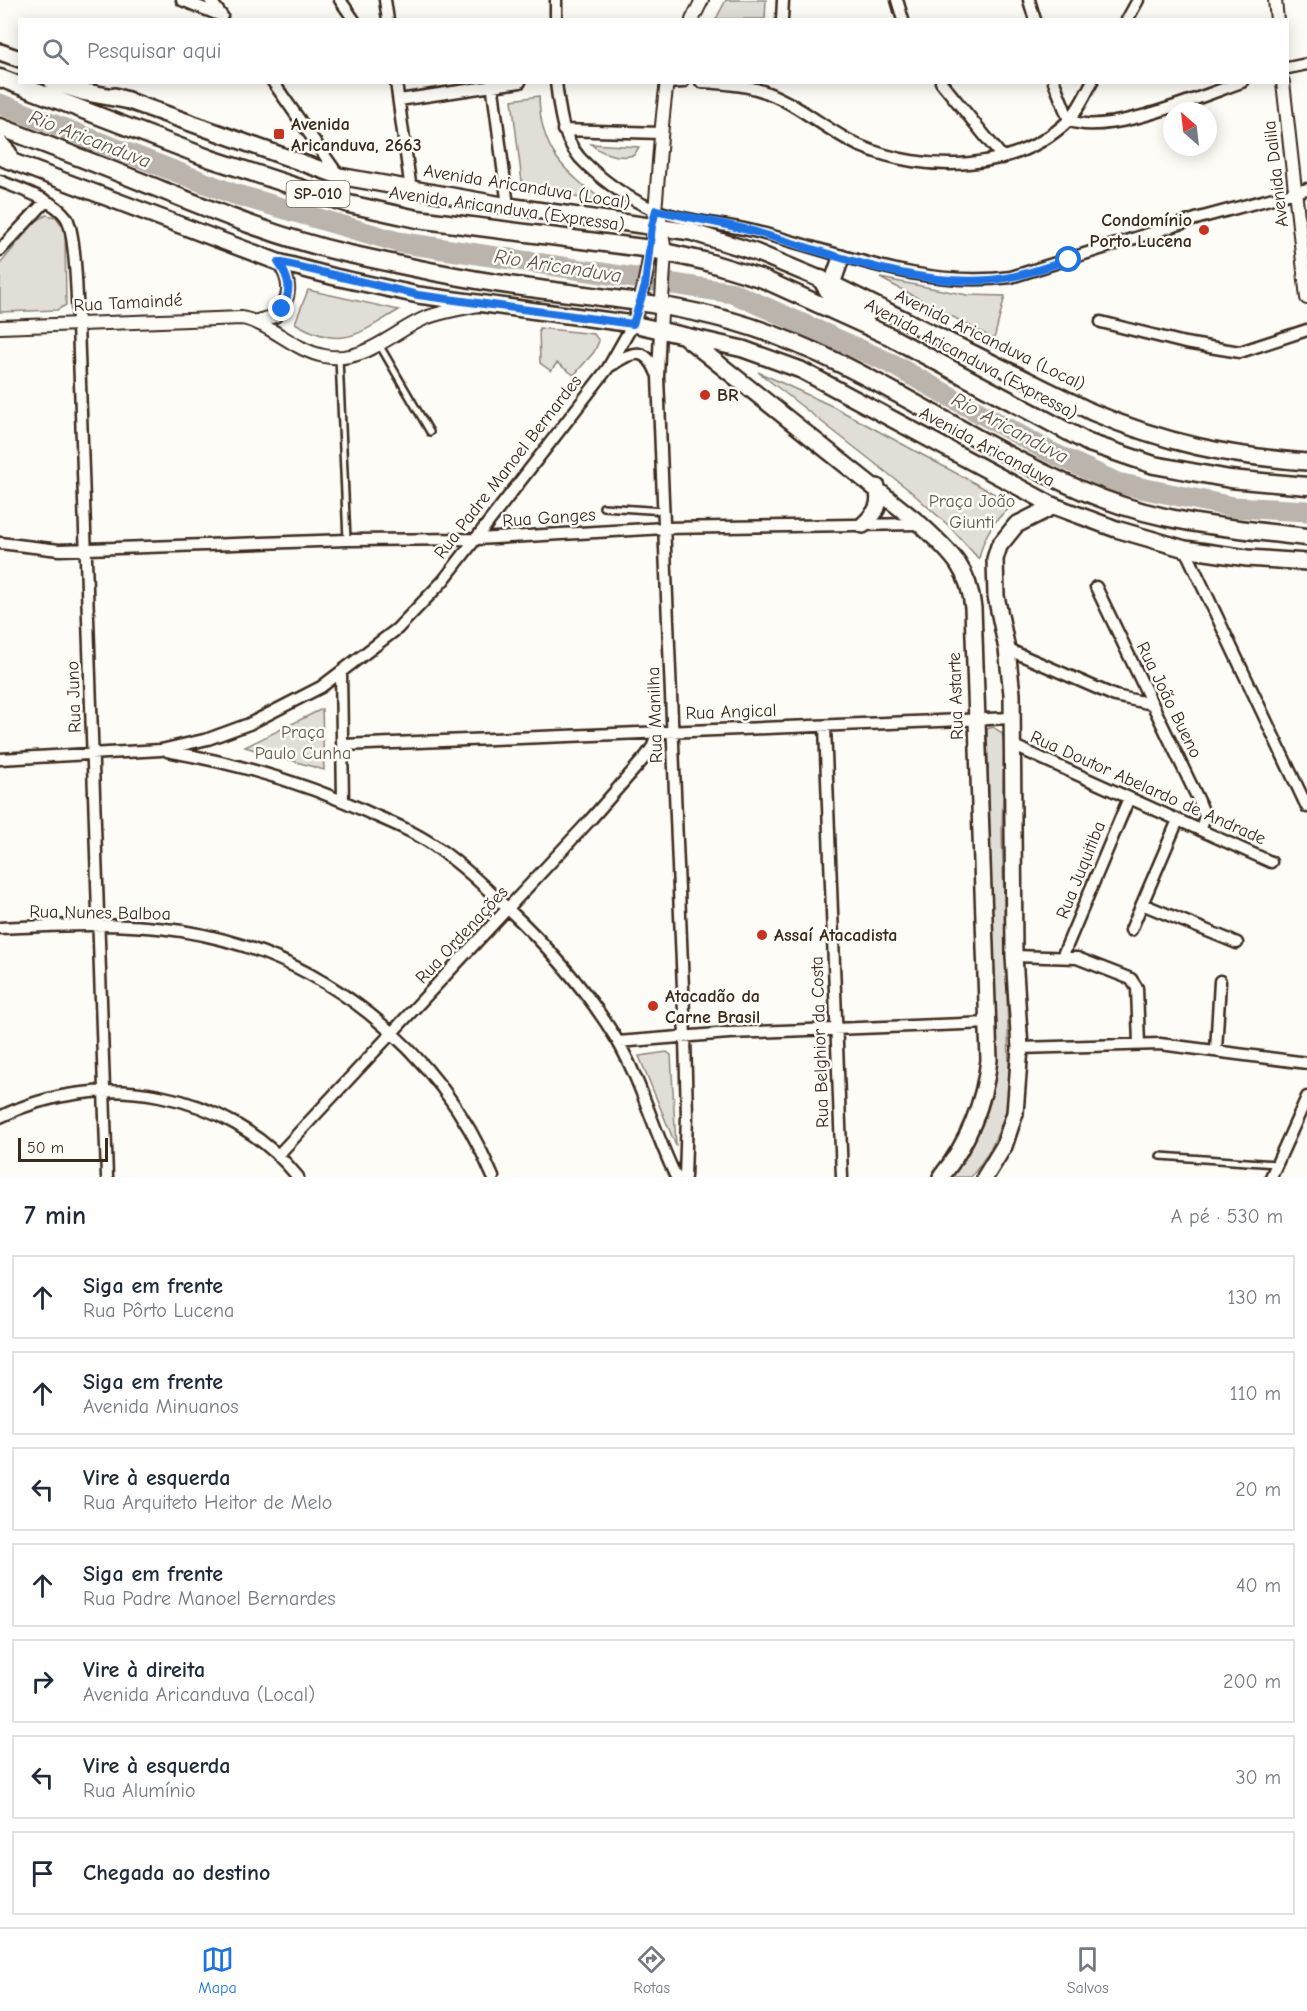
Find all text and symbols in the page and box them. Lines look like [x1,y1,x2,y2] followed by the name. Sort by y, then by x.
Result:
[18,18,1289,84] search box
[39,35,72,68] icon: search
[87,38,222,64] text: Pesquisar aqui
[1163,102,1217,156] north arrow
[26,105,154,173] water label: Rio Aricanduva
[291,114,422,156] place label: Avenida Aricanduva, 2663
[1259,119,1293,229] street label: Avenida Dalila
[272,127,286,141] marker: Avenida Aricanduva, 2663
[422,160,632,214] street label: Avenida Aricanduva (Local)
[286,181,350,207] road number: SP-010
[388,182,626,236] street label: Avenida Aricanduva (Expressa)
[1090,210,1192,252] place label: Condomínio Porto Lucena
[1197,223,1211,237] marker: Condomínio Porto Lucena
[493,245,623,287] water label: Rio Aricanduva
[1055,246,1081,272] route start
[892,285,1088,395] street label: Avenida Aricanduva (Local)
[73,290,183,316] street label: Rua Tamaindé
[861,294,1081,424] street label: Avenida Aricanduva (Expressa)
[268,295,294,321] route end
[430,371,586,563] street label: Rua Padre Manoel Bernardes
[717,385,739,406] place label: BR
[698,388,712,402] marker: BR
[948,388,1072,468] water label: Rio Aricanduva
[916,402,1058,492] street label: Avenida Aricanduva
[929,491,1015,533] park label: Praça João Giunti
[502,504,596,532] street label: Rua Ganges
[1132,638,1206,762] street label: Rua João Bueno
[944,652,968,740] street label: Rua Astarte
[62,661,86,733] street label: Rua Juno
[643,666,667,764] street label: Rua Manilha
[685,700,777,724] street label: Rua Angical
[255,722,351,764] park label: Praça Paulo Cunha
[1027,726,1269,850] street label: Rua Doutor Abelardo de Andrade
[1052,818,1110,922] street label: Rua Juquitiba
[411,882,513,988] street label: Rua Ordenações
[29,901,171,925] street label: Rua Nunes Balboa
[774,925,897,946] place label: Assaí Atacadista
[755,928,769,942] marker: Assaí Atacadista
[807,956,833,1128] street label: Rua Belghior da Costa
[665,986,760,1028] place label: Atacadão da Carne Brasil
[646,999,660,1013] marker: Atacadão da Carne Brasil
[18,1135,108,1162] scale bar
[27,1139,64,1157] text: 50 m
[24,1201,86,1231] text: 7 min
[1171,1205,1283,1228] text: A pé · 530 m
[83,1273,223,1299] text: Siga em frente
[26,1281,59,1314] icon: ahead
[1228,1286,1281,1309] text: 130 m
[83,1299,234,1322] text: Rua Pôrto Lucena
[83,1369,223,1395] text: Siga em frente
[26,1377,59,1410] icon: ahead
[1230,1382,1281,1405] text: 110 m
[83,1395,239,1418] text: Avenida Minuanos
[83,1465,231,1491] text: Vire à esquerda
[26,1473,59,1506] icon: left
[1235,1478,1281,1501] text: 20 m
[83,1491,332,1514] text: Rua Arquiteto Heitor de Melo
[83,1561,223,1587] text: Siga em frente
[26,1569,59,1602] icon: ahead
[1236,1574,1281,1597] text: 40 m
[83,1587,336,1610] text: Rua Padre Manoel Bernardes
[83,1657,205,1683] text: Vire à direita
[26,1665,59,1698] icon: right
[1223,1670,1281,1693] text: 200 m
[83,1683,315,1706] text: Avenida Aricanduva (Local)
[83,1753,231,1779] text: Vire à esquerda
[26,1761,59,1794] icon: left
[1235,1766,1281,1789] text: 30 m
[83,1779,196,1802] text: Rua Alumínio
[26,1857,59,1890] icon: arrive
[83,1860,270,1886] text: Chegada ao destino
[198,1943,237,1997] tab: Mapa
[633,1943,670,1997] tab: Rotas
[1067,1943,1109,1997] tab: Salvos

